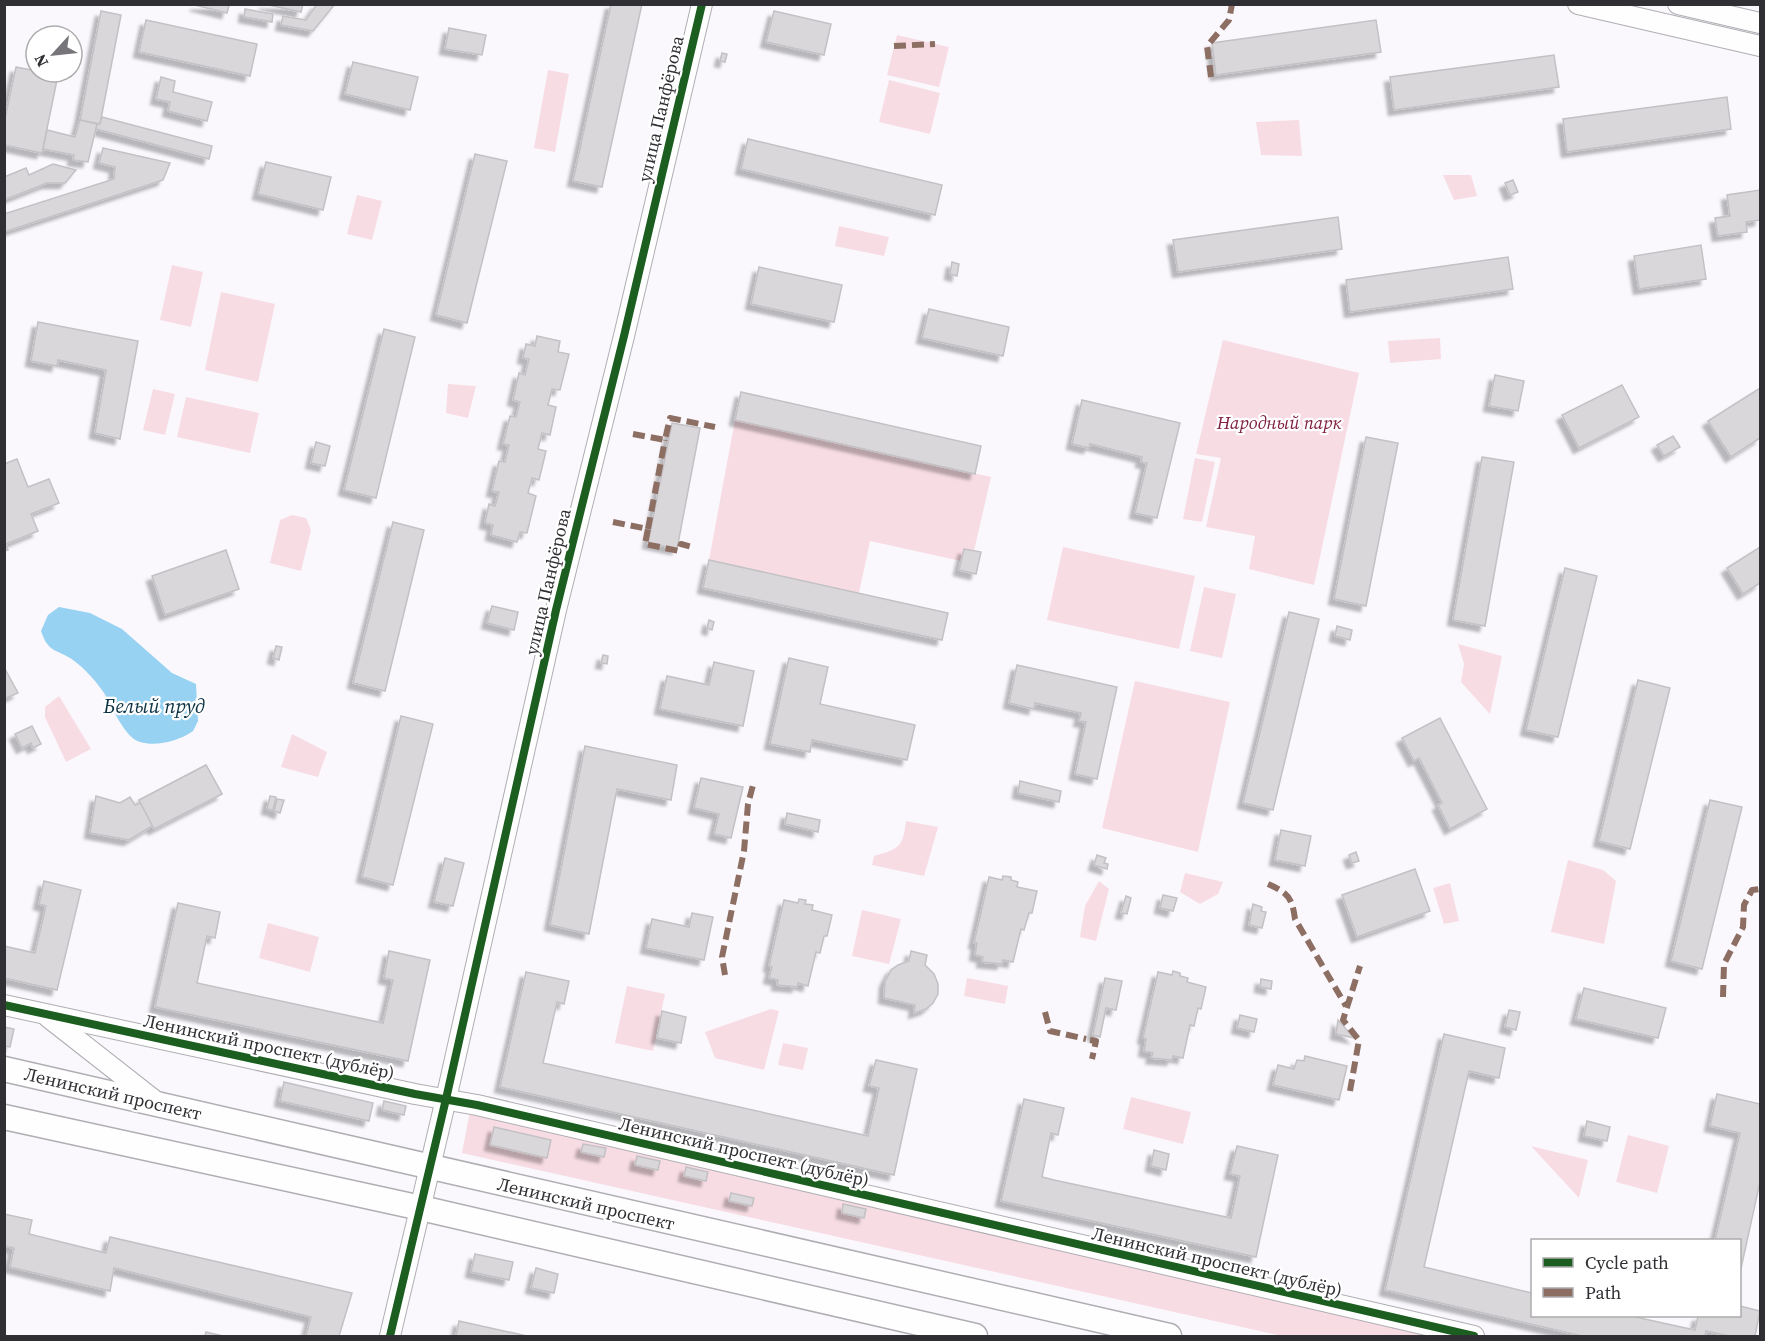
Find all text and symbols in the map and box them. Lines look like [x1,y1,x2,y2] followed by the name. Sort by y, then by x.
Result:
[24,24,84,84] north arrow
[631,32,690,185] street label: улица Панфёрова
[28,50,53,71] text: N
[1216,410,1341,435] park label: Народный парк
[518,505,577,658] street label: улица Панфёрова
[102,692,205,720] water label: Белый пруд
[141,1008,397,1085] street label: Ленинский проспект (дублёр)
[22,1061,205,1126] street label: Ленинский проспект
[616,1111,872,1193] street label: Ленинский проспект (дублёр)
[495,1171,678,1236] street label: Ленинский проспект
[1089,1221,1345,1303] street label: Ленинский проспект (дублёр)
[1531,1239,1741,1317] legend
[1585,1250,1669,1275] text: Cycle path
[1585,1280,1622,1305] text: Path

